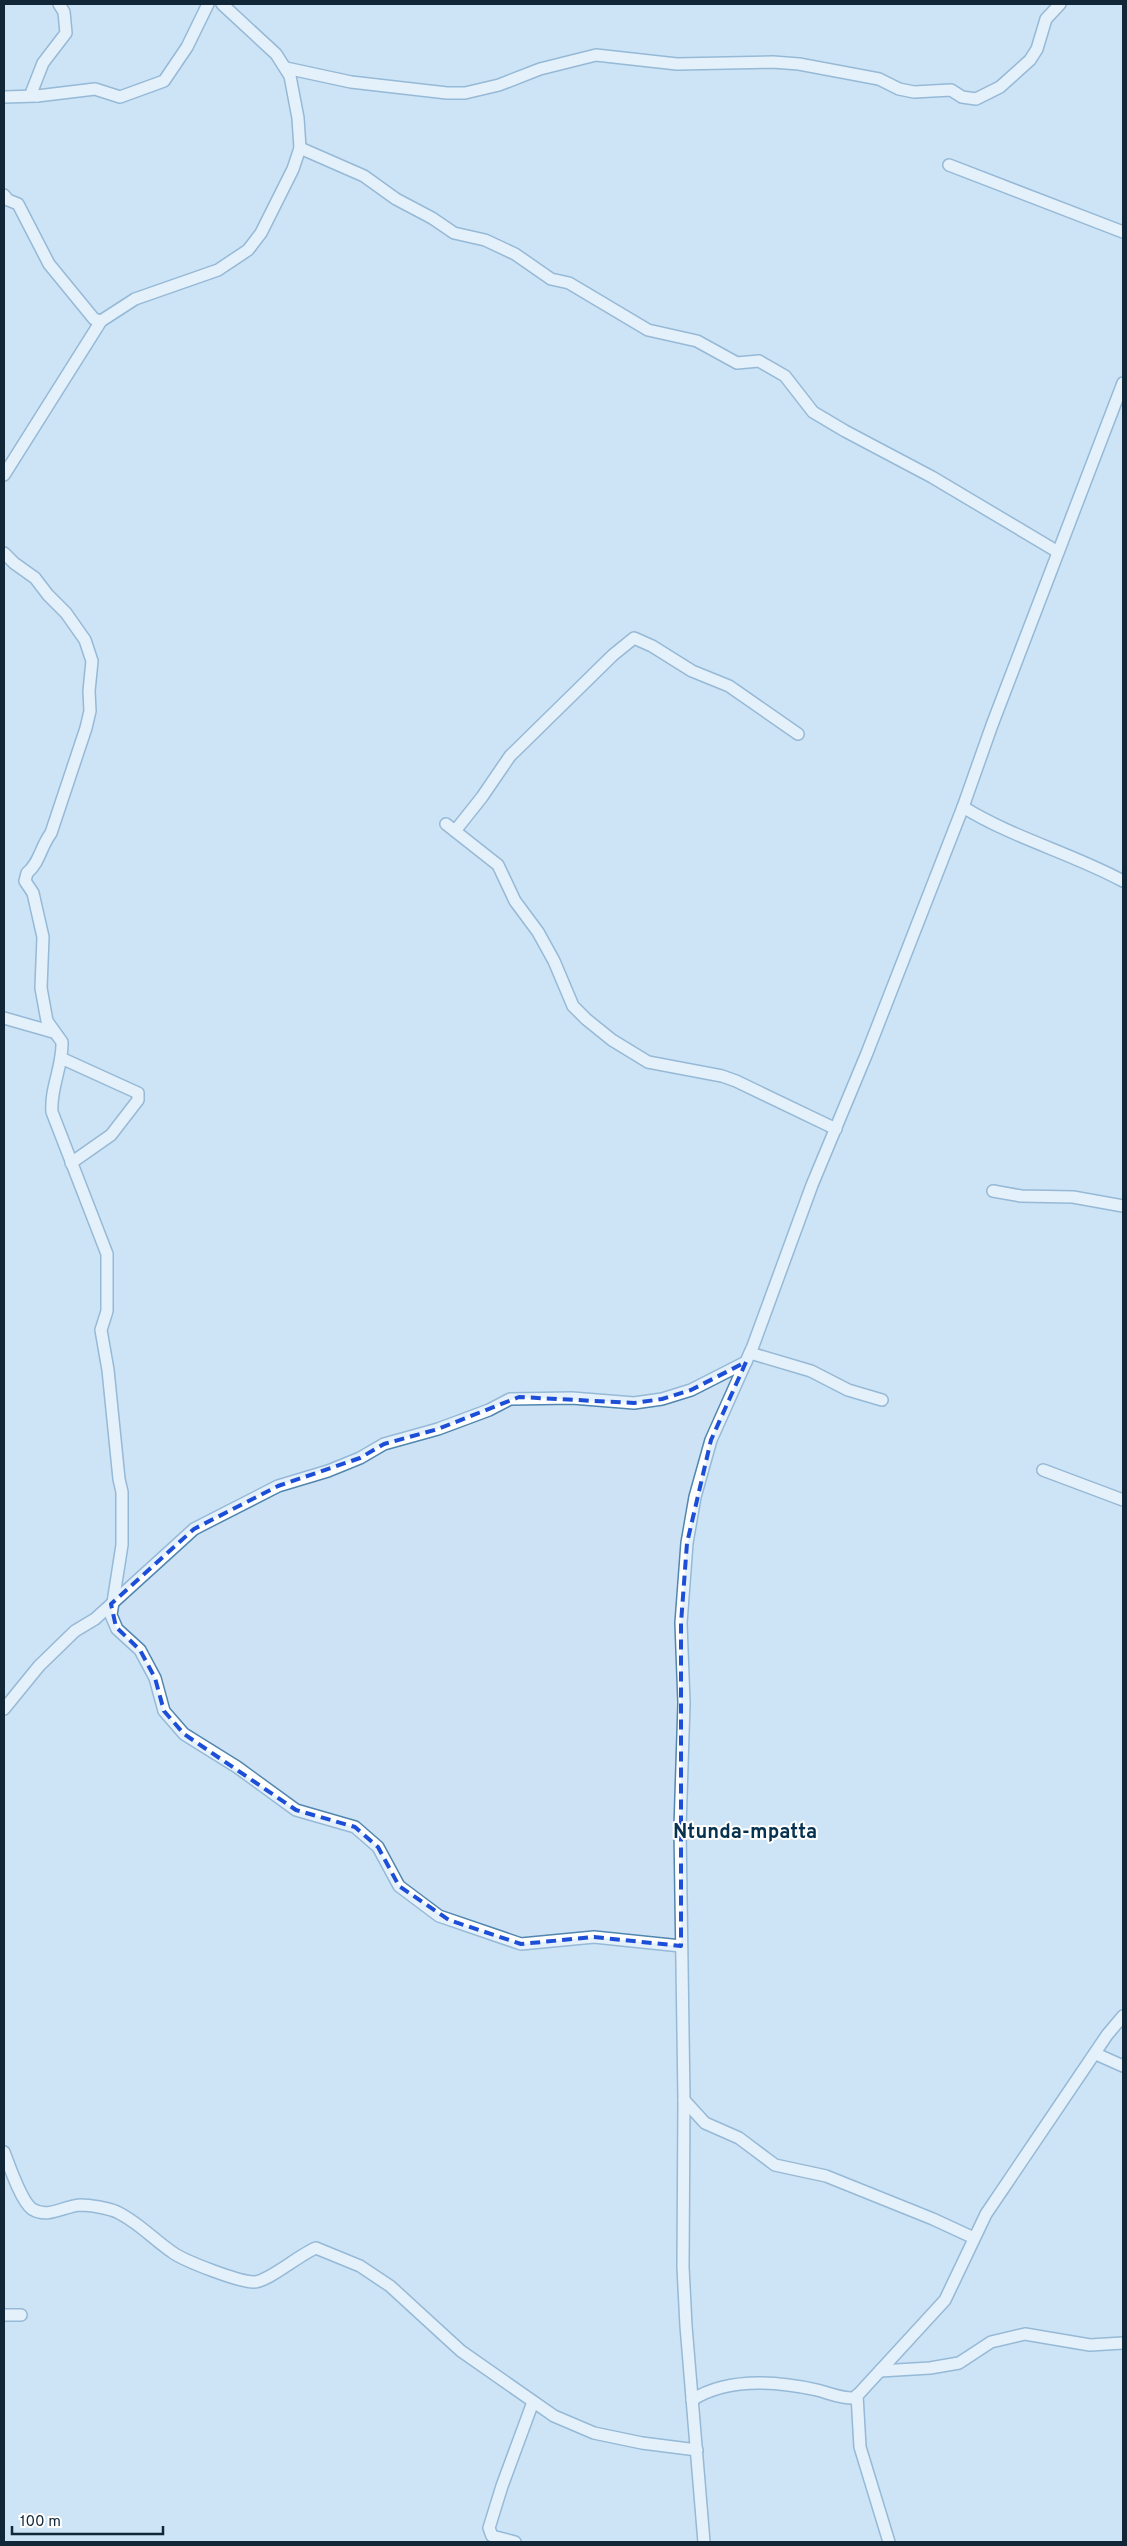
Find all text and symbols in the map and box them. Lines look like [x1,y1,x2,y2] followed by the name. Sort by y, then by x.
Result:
[673,1820,817,1846] district label: Ntunda-mpatta
[12,2504,164,2536] scale bar
[20,2513,61,2532] text: 100 m

